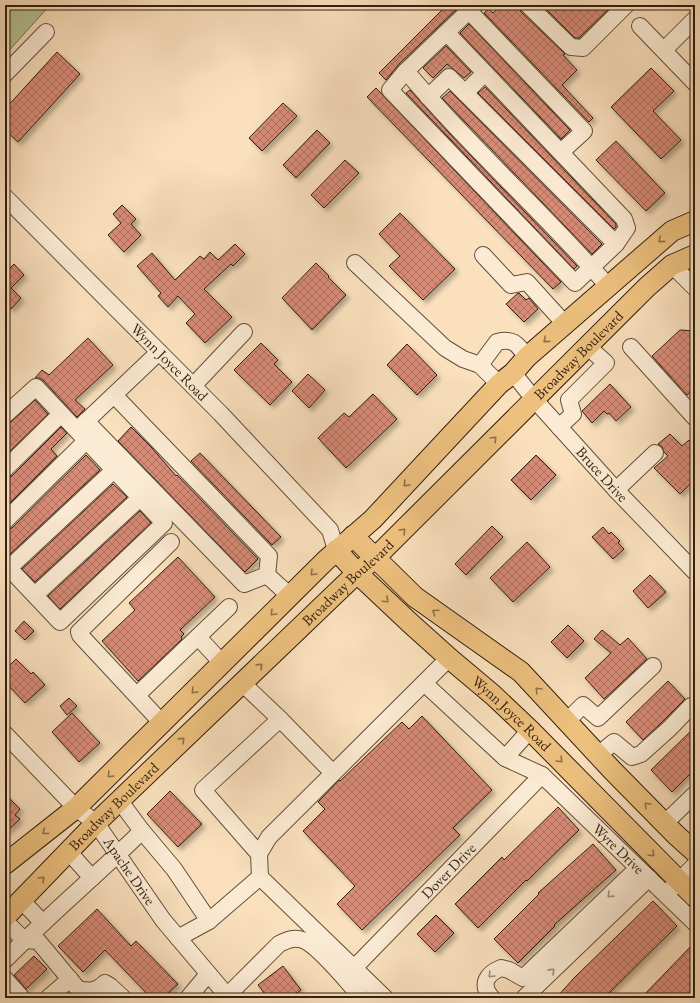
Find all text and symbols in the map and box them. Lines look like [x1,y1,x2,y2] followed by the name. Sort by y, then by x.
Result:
[659,235,666,242] one-way arrow
[529,306,627,403] street label: Broadway Boulevard
[127,319,213,405] street label: Wynn Joyce Road
[544,336,551,343] one-way arrow
[489,436,497,444] one-way arrow
[572,442,633,506] street label: Bruce Drive
[403,479,411,487] one-way arrow
[398,528,406,536] one-way arrow
[298,535,398,630] street label: Broadway Boulevard
[310,568,318,576] one-way arrow
[381,595,388,602] one-way arrow
[270,608,278,616] one-way arrow
[433,610,440,617] one-way arrow
[255,663,263,670] one-way arrow
[468,671,556,755] street label: Wynn Joyce Road
[191,686,199,694] one-way arrow
[536,687,543,695] one-way arrow
[177,737,185,745] one-way arrow
[555,755,563,763] one-way arrow
[64,758,163,855] street label: Broadway Boulevard
[107,770,115,778] one-way arrow
[644,802,652,810] one-way arrow
[589,819,649,878] street label: Wyre Drive
[43,828,50,835] one-way arrow
[99,832,160,909] street label: Apache Drive
[417,839,480,903] street label: Dover Drive
[647,849,655,857] one-way arrow
[37,876,45,884] one-way arrow
[607,890,615,898] one-way arrow
[547,968,555,976] one-way arrow
[488,970,495,978] one-way arrow

